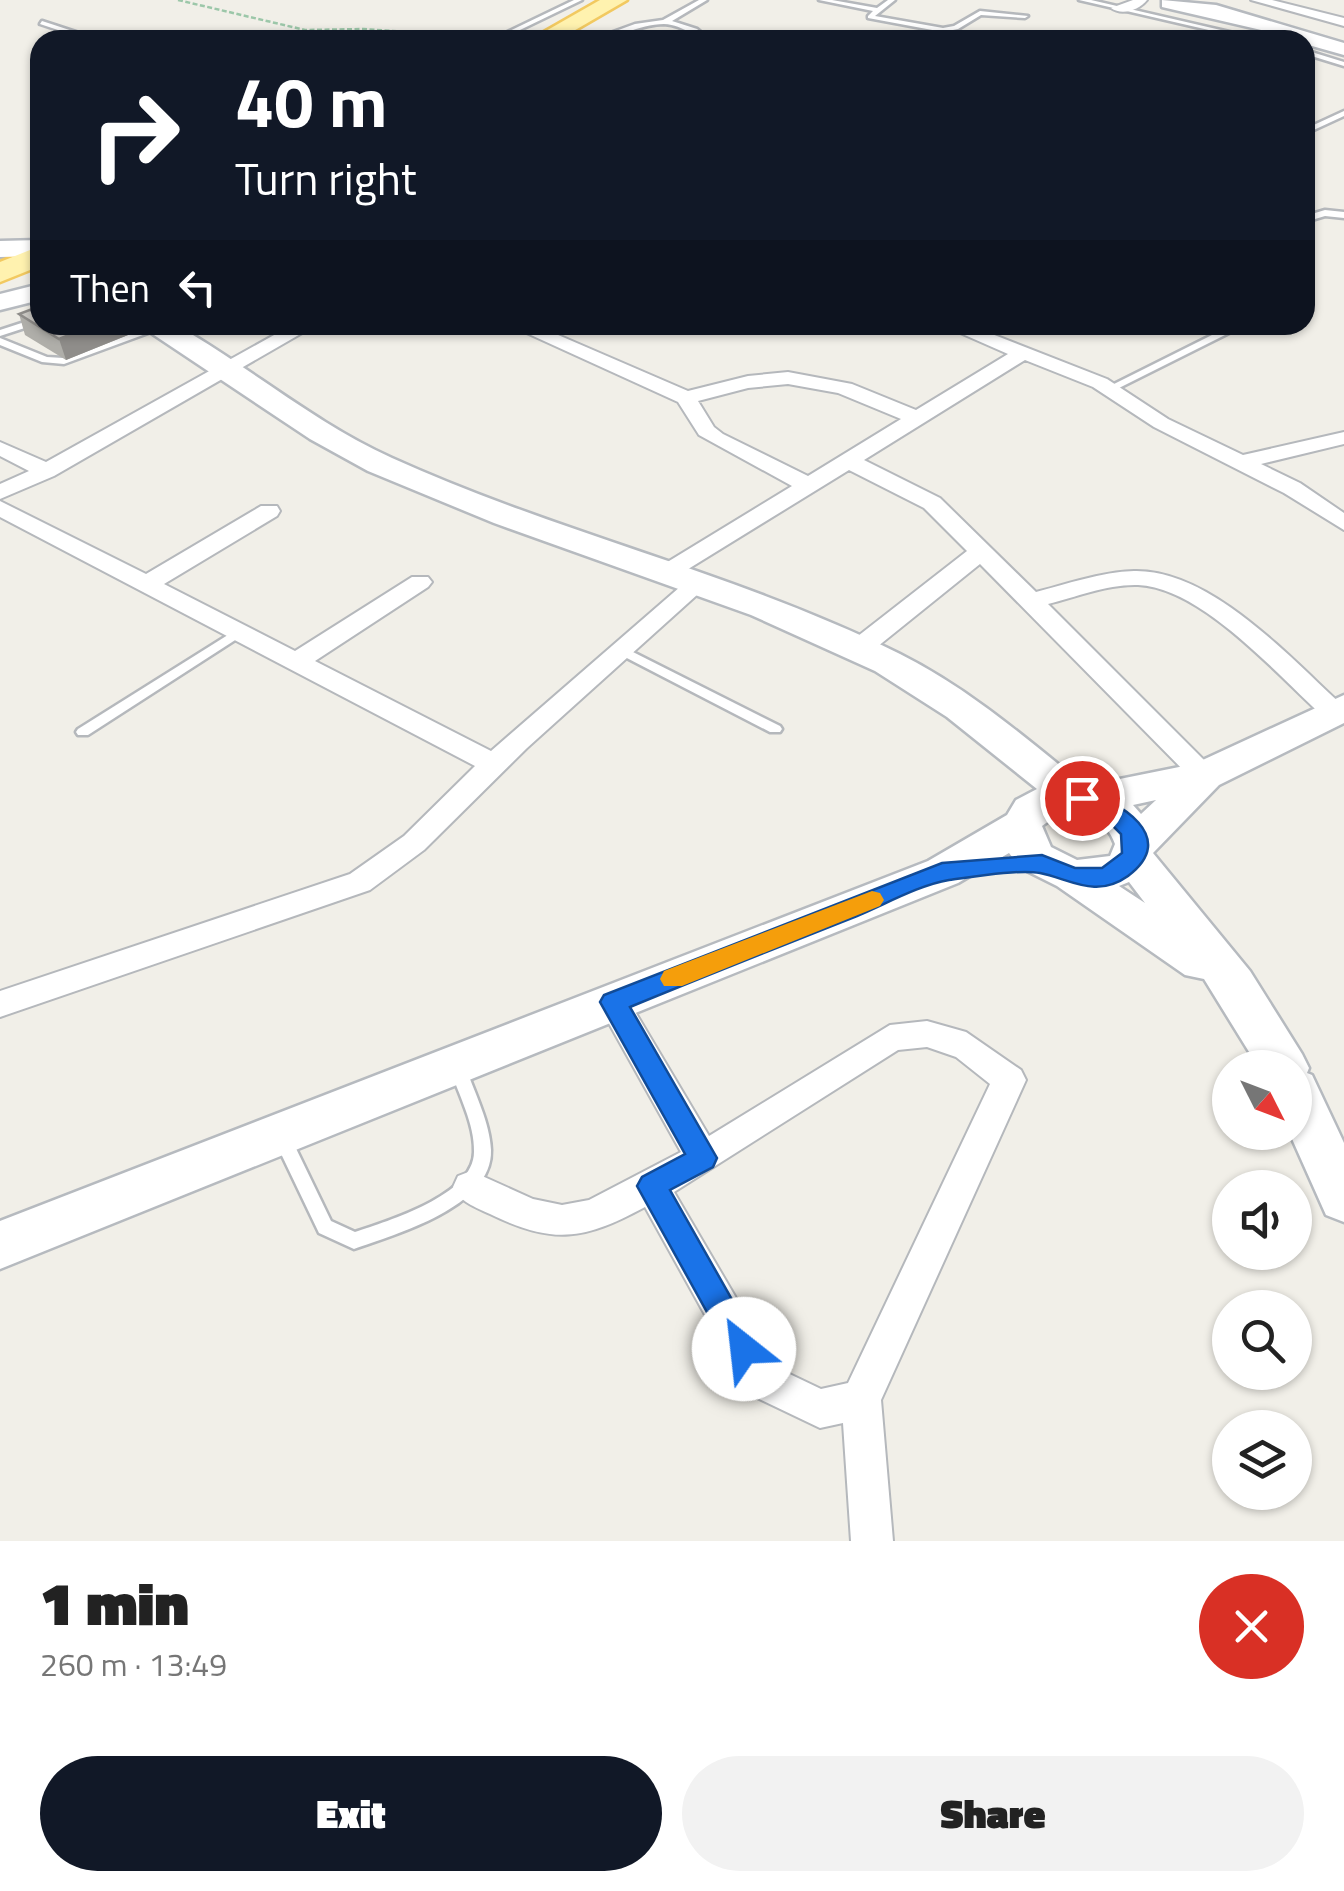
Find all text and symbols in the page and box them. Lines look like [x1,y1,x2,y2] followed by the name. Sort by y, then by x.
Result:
[235,48,388,154] text: 40 m
[70,70,200,200] icon: right
[235,144,417,212] text: Turn right
[70,259,150,317] text: Then
[170,260,225,315] icon: left
[1040,756,1125,841] pin
[1055,771,1110,826] icon: arrive
[1212,1050,1312,1150] north arrow
[1212,1050,1312,1510] map controls
[1212,1170,1312,1270] button: sound
[1212,1290,1312,1390] button: search
[692,1297,796,1401] position arrow
[1212,1410,1312,1510] button: layers
[40,1557,189,1648] text: 1 min
[1199,1574,1304,1679] button: close
[40,1640,227,1688] text: 260 m · 13:49
[40,1756,662,1871] button: Exit
[682,1756,1304,1871] button: Share

